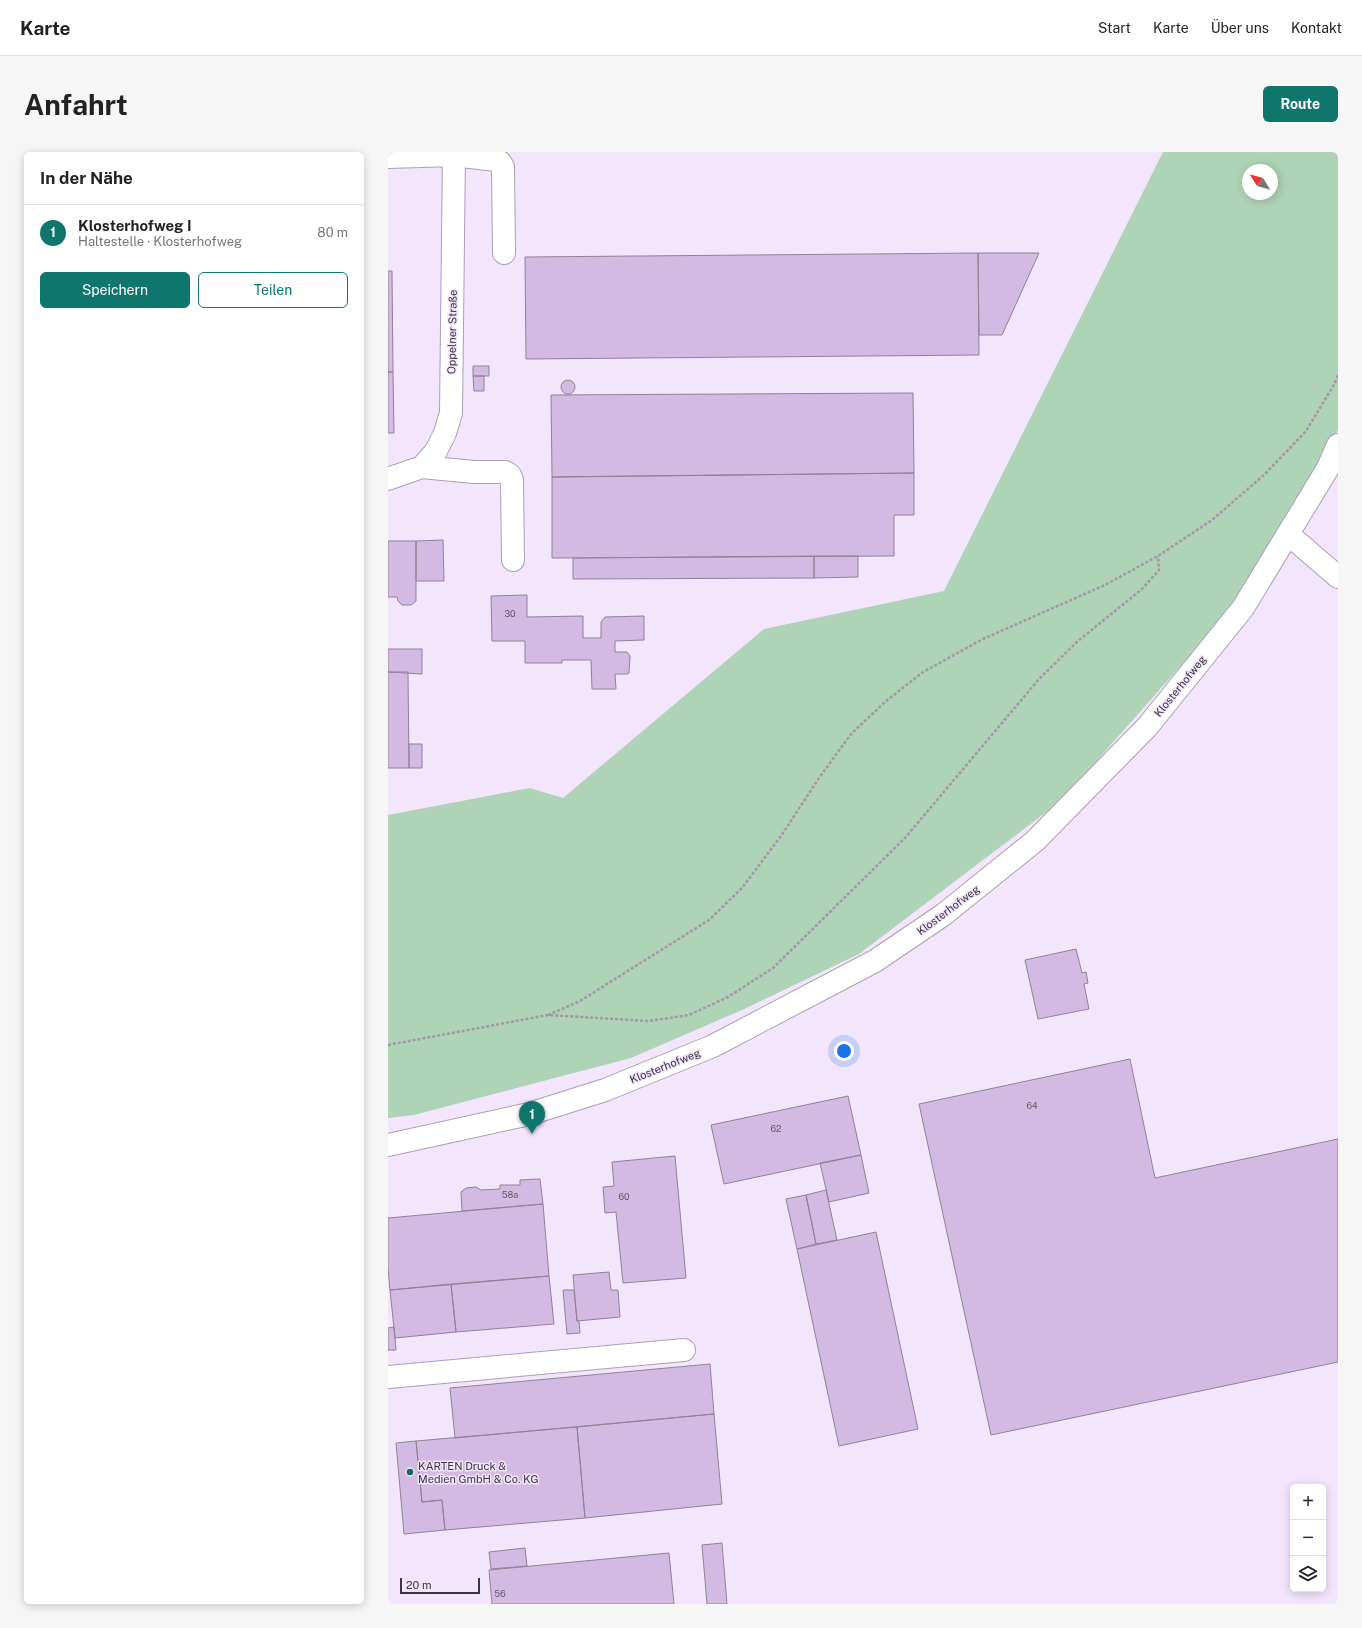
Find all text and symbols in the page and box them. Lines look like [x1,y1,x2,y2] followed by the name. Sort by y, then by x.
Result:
[20,17,70,39] text: Karte
[1098,20,1131,36] text: Start
[1153,20,1189,36] text: Karte
[1211,20,1269,36] text: Über uns
[1291,20,1342,36] text: Kontakt
[1263,86,1338,122] button: Route
[24,88,128,121] text: Anfahrt
[1242,164,1278,200] north arrow
[40,168,133,188] text: In der Nähe
[78,217,192,234] text: Klosterhofweg I
[50,225,56,240] text: 1
[317,225,348,240] text: 80 m
[78,234,242,249] text: Haltestelle · Klosterhofweg
[40,272,190,308] button: Speichern
[198,272,348,308] button: Teilen
[445,290,459,374] street label: Oppelner Straße
[504,608,516,619] house number: 30
[1152,653,1208,719] street label: Klosterhofweg
[914,883,982,937] street label: Klosterhofweg
[834,1041,854,1061] your location
[628,1046,702,1086] street label: Klosterhofweg
[1026,1100,1038,1111] house number: 64
[519,1101,545,1134] pin: 1
[771,1123,781,1134] house number: 62
[502,1189,518,1200] house number: 58a
[618,1191,630,1202] house number: 60
[418,1460,539,1485] place label: KARTEN Druck & Medien GmbH & Co. KG
[405,1467,415,1477] marker: KARTEN Druck & Medien GmbH & Co. KG
[1290,1484,1326,1592] map controls
[1290,1484,1326,1520] button: +
[1290,1520,1326,1556] button: −
[1290,1556,1326,1592] button: layers
[400,1576,480,1595] scale bar
[406,1579,431,1591] text: 20 m
[494,1588,506,1599] house number: 56

